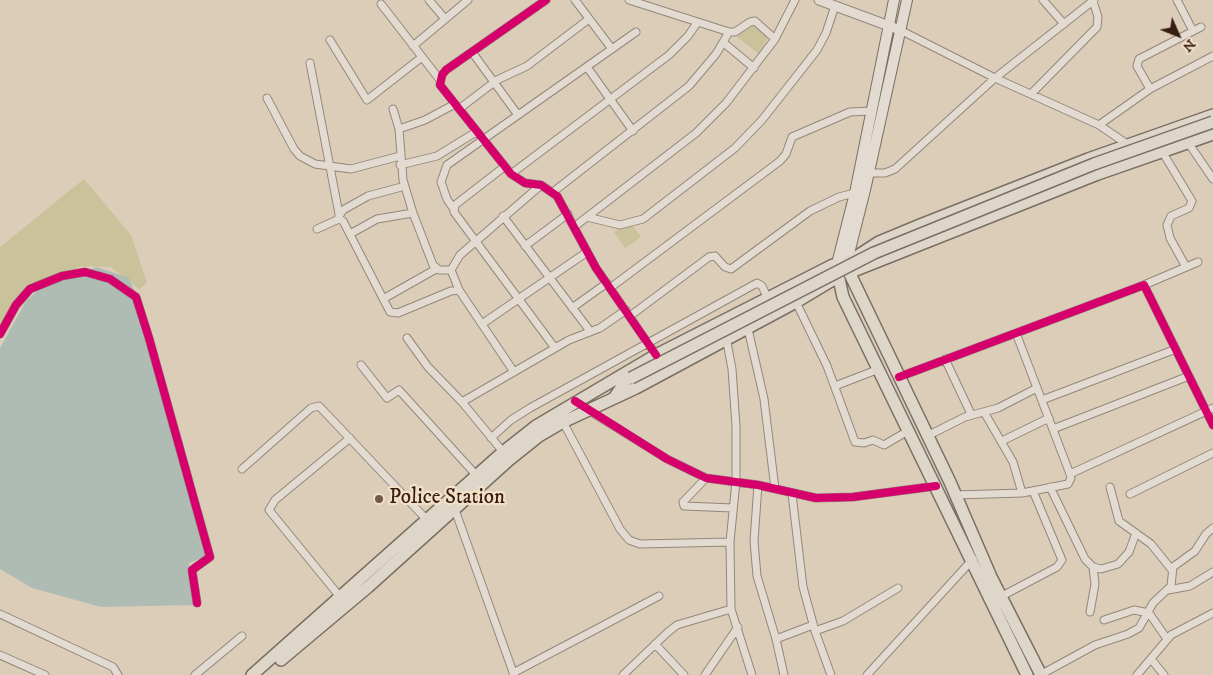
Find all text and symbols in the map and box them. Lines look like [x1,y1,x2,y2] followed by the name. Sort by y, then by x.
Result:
[1153,10,1203,60] north arrow
[1178,35,1199,56] text: N
[389,486,505,512] place label: Police Station
[373,493,385,505] marker: Police Station

